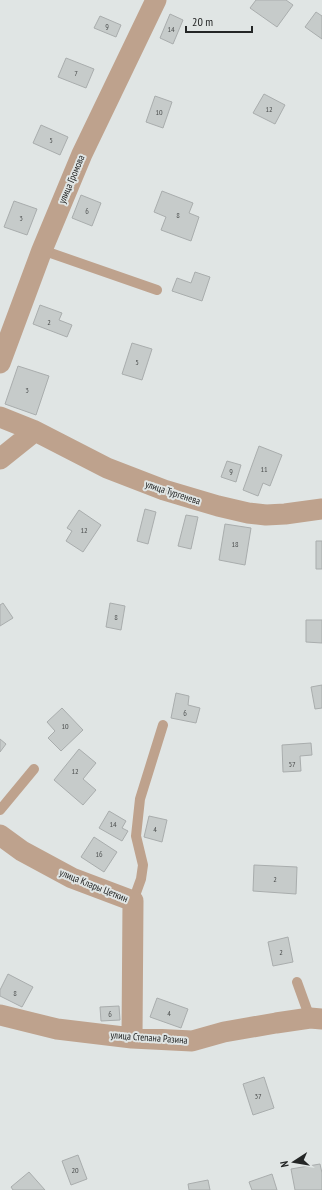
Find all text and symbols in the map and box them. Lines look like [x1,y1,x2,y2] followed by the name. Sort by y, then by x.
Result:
[186,8,252,34] scale bar
[192,14,213,29] text: 20 m
[105,21,109,31] house number: 9
[167,24,175,34] house number: 14
[74,68,78,78] house number: 7
[265,104,273,114] house number: 12
[155,107,163,117] house number: 10
[49,135,53,145] house number: 5
[55,153,88,205] street label: улица Громова
[85,206,89,216] house number: 6
[176,210,180,220] house number: 8
[19,213,23,223] house number: 3
[47,317,51,327] house number: 2
[135,357,139,367] house number: 5
[25,385,29,395] house number: 3
[260,464,268,474] house number: 11
[229,466,233,476] house number: 9
[144,477,202,508] street label: улица Тургенева
[80,525,88,535] house number: 12
[231,539,239,549] house number: 18
[114,612,118,622] house number: 8
[183,708,187,718] house number: 6
[61,721,69,731] house number: 10
[288,759,296,769] house number: 57
[71,766,79,776] house number: 12
[109,819,117,829] house number: 14
[153,824,157,834] house number: 4
[95,849,103,859] house number: 16
[58,866,130,905] street label: улица Клары Цеткин
[273,874,277,884] house number: 2
[279,947,283,957] house number: 2
[13,988,17,998] house number: 8
[167,1008,171,1018] house number: 4
[108,1009,112,1019] house number: 6
[110,1028,188,1047] street label: улица Степана Разина
[254,1091,262,1101] house number: 37
[274,1142,314,1182] north arrow
[277,1160,292,1168] text: N
[71,1165,79,1175] house number: 20

